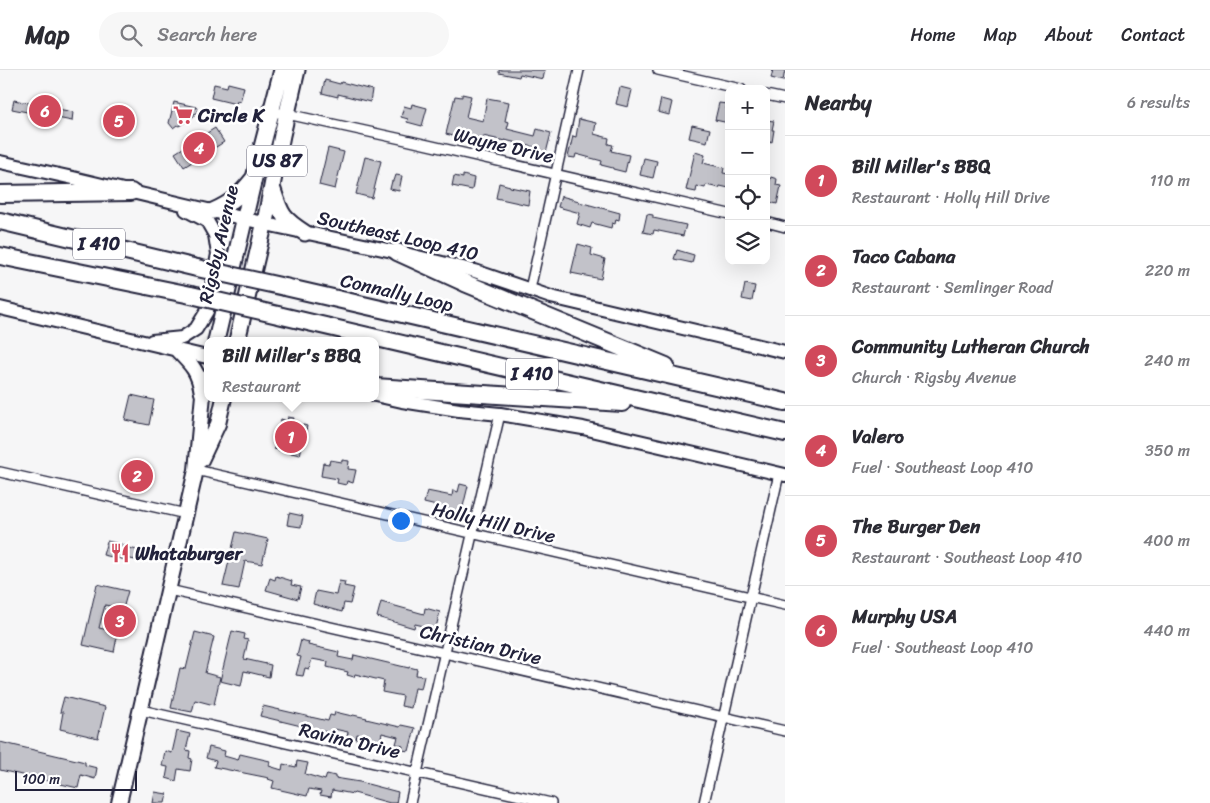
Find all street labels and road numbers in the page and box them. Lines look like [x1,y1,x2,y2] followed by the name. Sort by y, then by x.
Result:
[450,118,558,173] street label: Wayne Drive
[247,146,307,176] road number: US 87
[189,182,248,307] street label: Rigsby Avenue
[314,201,482,270] street label: Southeast Loop 410
[73,228,125,260] road number: I 410
[337,263,457,322] street label: Connally Loop
[506,358,558,390] road number: I 410
[429,492,559,553] street label: Holly Hill Drive
[417,614,545,675] street label: Christian Drive
[296,713,404,768] street label: Ravina Drive

